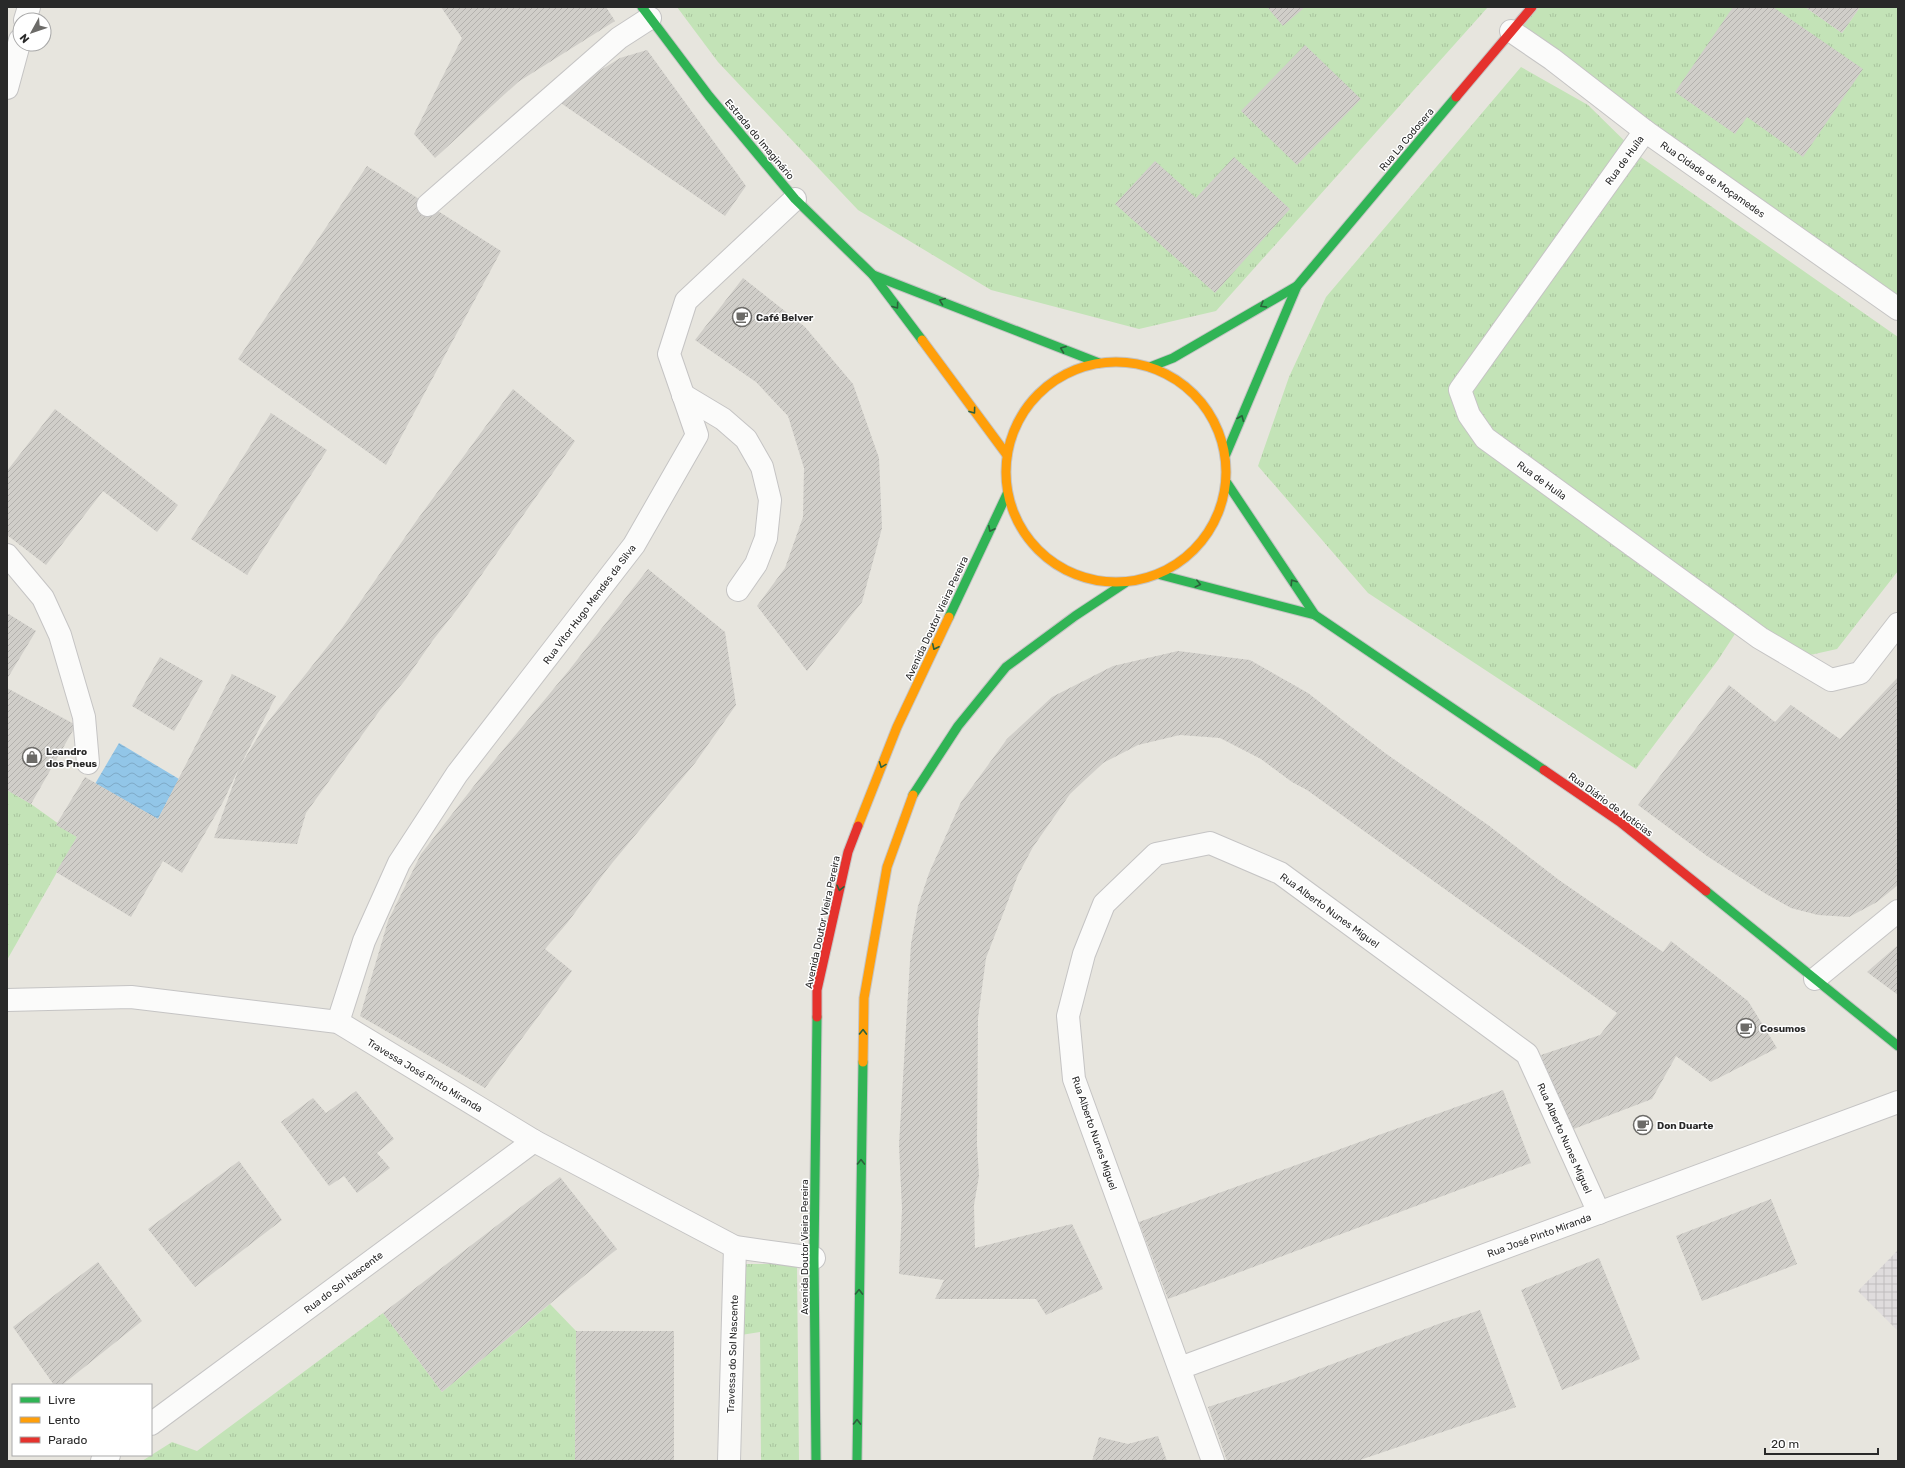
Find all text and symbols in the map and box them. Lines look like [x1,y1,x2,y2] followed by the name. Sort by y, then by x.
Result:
[12,12,52,52] north arrow
[17,31,32,45] text: N
[722,97,797,183] street label: Estrada do Imaginário
[1377,106,1436,173] street label: Rua La Codosera
[1603,134,1647,188] street label: Rua de Huíla
[1658,139,1767,221] street label: Rua Cidade de Moçamedes
[938,298,945,306] one-way arrow
[1260,301,1267,308] one-way arrow
[891,302,898,309] one-way arrow
[731,306,753,328] cafe icon: Café Belver
[756,312,814,324] place label: Café Belver
[1059,345,1066,353] one-way arrow
[968,407,976,414] one-way arrow
[1236,414,1244,422] one-way arrow
[1514,459,1568,503] street label: Rua de Huíla
[988,525,996,533] one-way arrow
[541,542,639,667] street label: Rua Vitor Hugo Mendes da Silva
[903,555,971,682] street label: Avenida Doutor Vieira Pereira
[1290,579,1298,586] one-way arrow
[1195,580,1202,588] one-way arrow
[932,642,940,650] one-way arrow
[21,746,43,768] shop icon: Leandro dos Pneus
[46,746,98,770] place label: Leandro dos Pneus
[878,762,886,769] one-way arrow
[1566,770,1655,839] street label: Rua Diário de Notícias
[803,855,843,990] street label: Avenida Doutor Vieira Pereira
[1278,871,1381,951] street label: Rua Alberto Nunes Miguel
[836,885,844,891] one-way arrow
[1735,1017,1757,1039] cafe icon: Cosumos
[1760,1023,1806,1035] place label: Cosumos
[859,1029,867,1035] one-way arrow
[365,1037,484,1115] street label: Travessa José Pinto Miranda
[1069,1075,1119,1192] street label: Rua Alberto Nunes Miguel
[1534,1081,1594,1195] street label: Rua Alberto Nunes Miguel
[1632,1114,1654,1136] cafe icon: Don Duarte
[1657,1120,1714,1132] place label: Don Duarte
[857,1159,865,1165] one-way arrow
[799,1179,811,1315] street label: Avenida Doutor Vieira Pereira
[1486,1212,1593,1260] street label: Rua José Pinto Miranda
[302,1249,386,1316] street label: Rua do Sol Nascente
[855,1289,863,1295] one-way arrow
[725,1294,741,1413] street label: Travessa do Sol Nascente
[12,1384,152,1456] legend
[48,1393,76,1407] text: Livre
[48,1413,80,1427] text: Lento
[853,1419,861,1425] one-way arrow
[1765,1430,1878,1456] scale bar
[48,1433,87,1447] text: Parado
[1771,1437,1799,1451] text: 20 m

